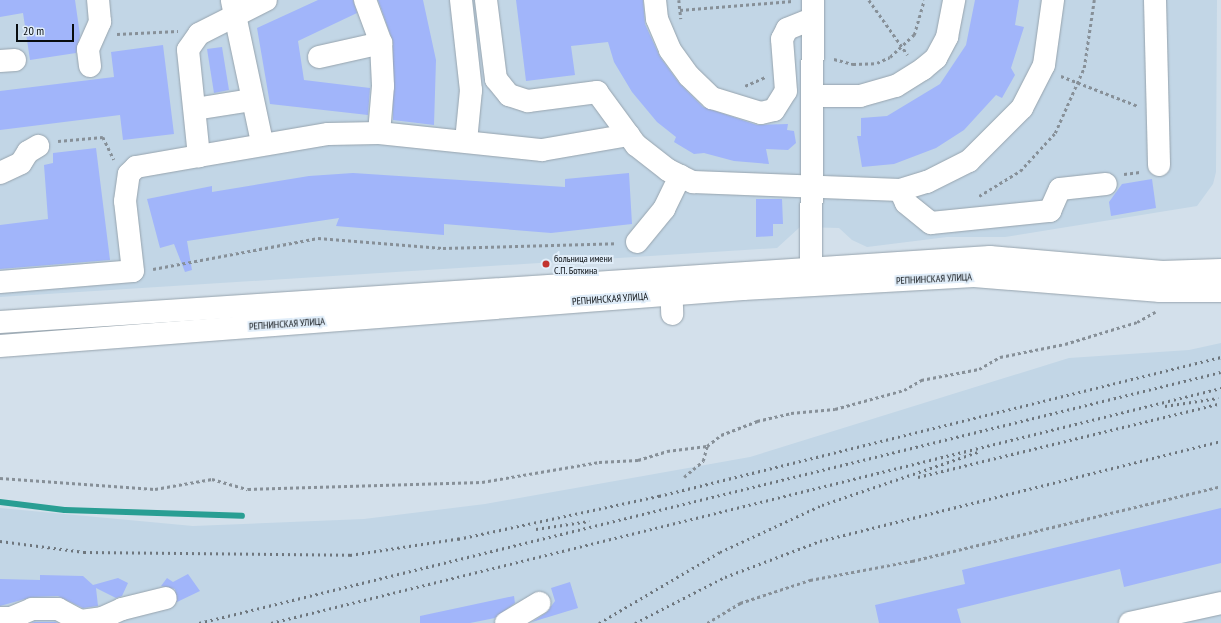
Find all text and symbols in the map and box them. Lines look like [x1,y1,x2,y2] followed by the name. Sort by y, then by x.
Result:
[18,16,76,42] scale bar
[23,23,44,38] text: 20 m
[554,252,612,276] place label: больница имени С.П. Боткина
[541,259,551,269] marker: больница имени С.П. Боткина
[896,271,972,287] street label: РЕПНИНСКАЯ УЛИЦА
[572,290,648,308] street label: РЕПНИНСКАЯ УЛИЦА
[249,315,325,333] street label: РЕПНИНСКАЯ УЛИЦА

